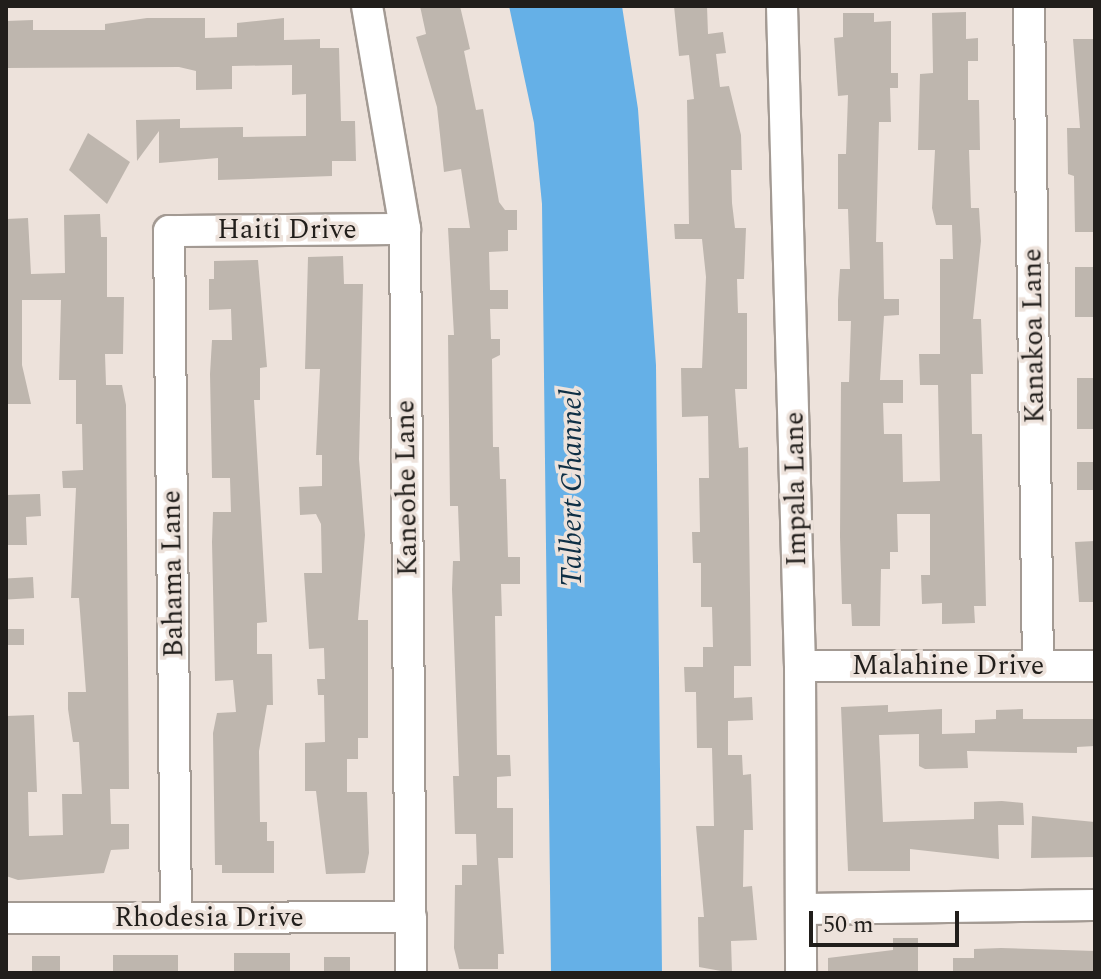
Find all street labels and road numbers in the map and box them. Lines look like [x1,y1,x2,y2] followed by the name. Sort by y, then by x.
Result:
[217,213,357,247] street label: Haiti Drive
[1016,248,1052,424] street label: Kanakoa Lane
[389,400,425,576] street label: Kaneohe Lane
[778,411,814,567] street label: Impala Lane
[155,490,191,658] street label: Bahama Lane
[852,649,1044,683] street label: Malahine Drive
[114,901,304,935] street label: Rhodesia Drive

